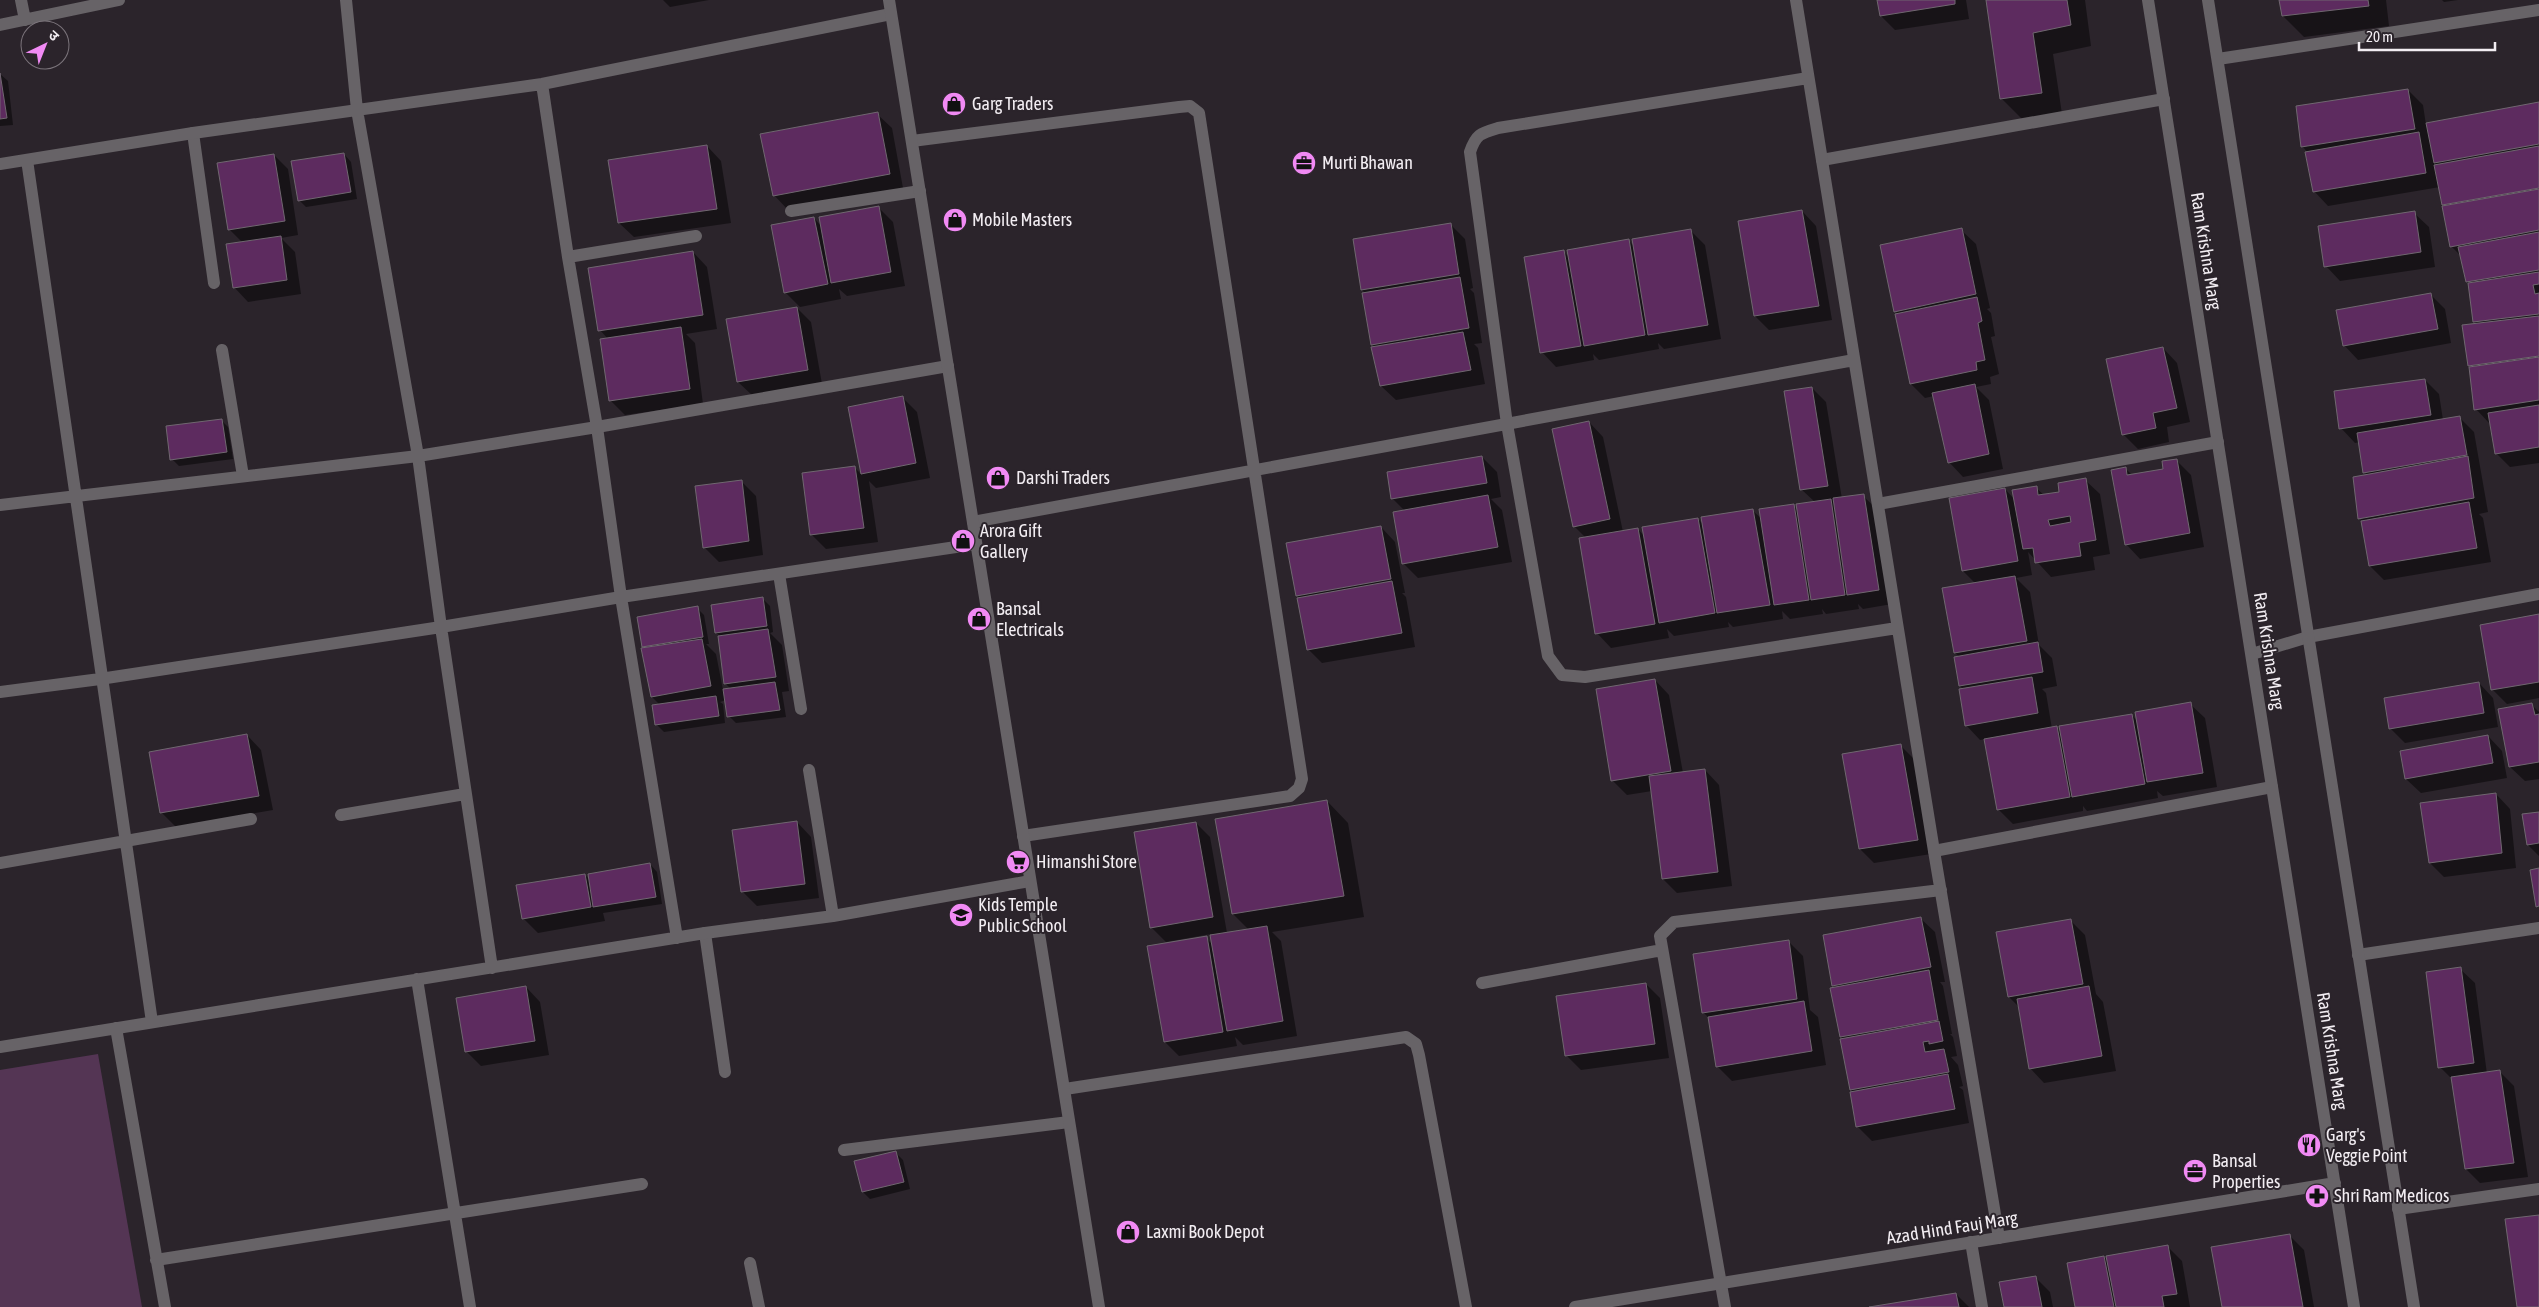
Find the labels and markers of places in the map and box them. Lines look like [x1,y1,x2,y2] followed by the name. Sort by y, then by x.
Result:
[941,91,967,117] shop icon: Garg Traders
[972,93,1053,114] place label: Garg Traders
[1291,150,1317,176] office icon: Murti Bhawan
[1322,152,1413,173] place label: Murti Bhawan
[942,207,968,233] shop icon: Mobile Masters
[972,209,1072,230] place label: Mobile Masters
[985,465,1011,491] shop icon: Darshi Traders
[1016,467,1110,488] place label: Darshi Traders
[980,520,1042,562] place label: Arora Gift Gallery
[950,528,976,554] shop icon: Arora Gift Gallery
[996,598,1064,640] place label: Bansal Electricals
[966,606,992,632] shop icon: Bansal Electricals
[1005,849,1031,875] supermarket icon: Himanshi Store
[1036,851,1137,872] place label: Himanshi Store
[978,894,1067,936] place label: Kids Temple Public School
[948,902,974,928] school or university icon: Kids Temple Public School
[2326,1124,2408,1166] place label: Garg's Veggie Point
[2296,1132,2322,1158] restaurant icon: Garg's Veggie Point
[2212,1150,2280,1192] place label: Bansal Properties
[2182,1158,2208,1184] office icon: Bansal Properties
[2304,1183,2330,1209] pharmacy icon: Shri Ram Medicos
[2334,1185,2449,1206] place label: Shri Ram Medicos
[1115,1219,1141,1245] shop icon: Laxmi Book Depot
[1146,1221,1264,1242] place label: Laxmi Book Depot

